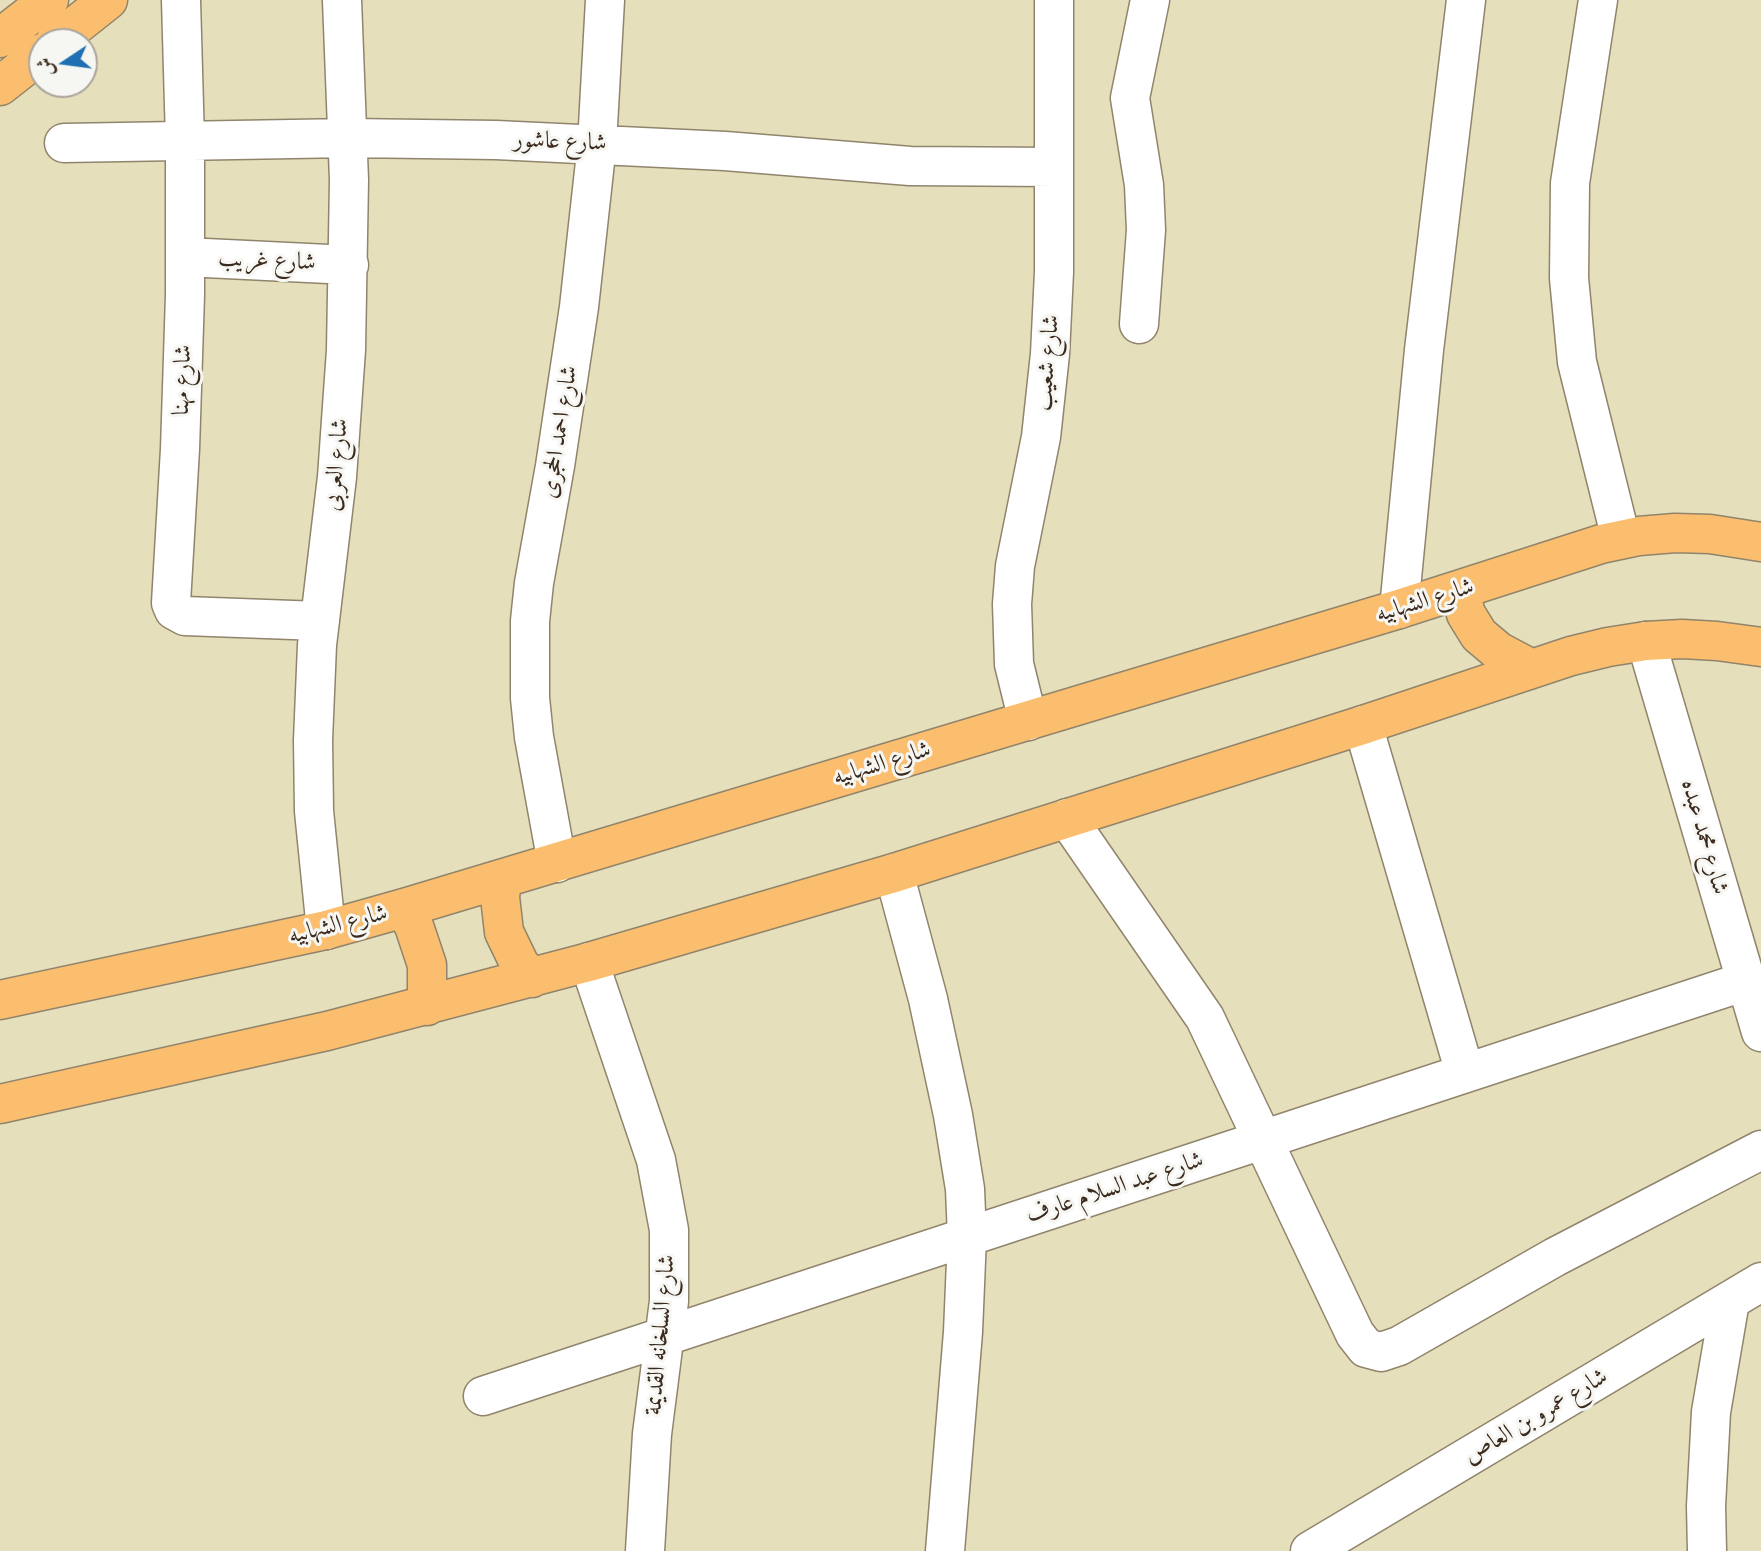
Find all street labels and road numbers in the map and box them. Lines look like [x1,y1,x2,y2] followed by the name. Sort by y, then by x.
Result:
[513,126,607,158] street label: شارع عاشور
[218,244,316,278] street label: شارع غريب
[1029,314,1067,412] street label: شارع شعيب
[167,344,199,416] street label: شارع مهنا
[535,364,585,500] street label: شارع احمد الحجرى
[319,417,355,513] street label: شارع العربى
[1372,572,1478,630] street label: شارع الشهابيه
[829,735,935,793] street label: شارع الشهابيه
[1674,776,1734,898] street label: شارع محمد عبده
[285,899,391,951] street label: شارع الشهابيه
[1023,1146,1207,1230] street label: شارع عبد السلام عارف
[640,1253,682,1417] street label: شارع السلخانه القديمة
[1459,1363,1613,1471] street label: شارع عمرو بن العاص

